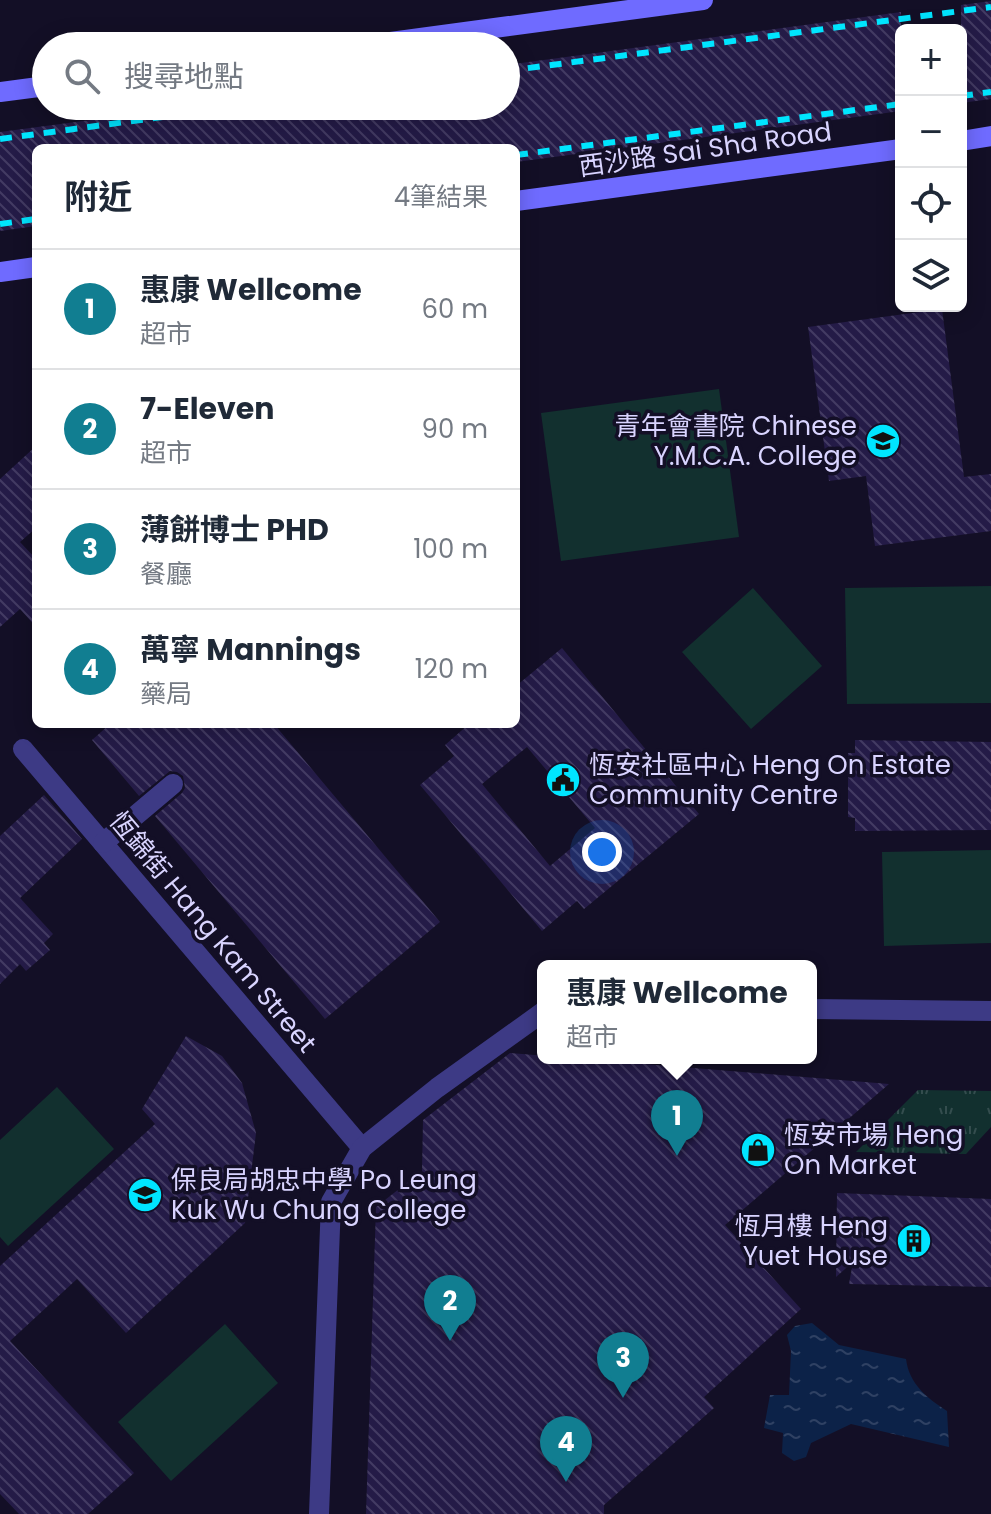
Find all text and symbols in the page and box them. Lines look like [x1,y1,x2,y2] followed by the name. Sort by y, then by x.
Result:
[895,24,967,312] map controls
[895,24,967,96] button: +
[32,32,520,120] search box
[60,54,104,98] icon: search
[124,55,244,98] text: 搜尋地點
[895,96,967,168] button: −
[576,113,834,185] street label: 西沙路 Sai Sha Road
[895,168,967,240] button: locate
[64,173,132,221] text: 附近
[394,179,488,215] text: 4筆結果
[895,240,967,312] button: layers
[140,268,362,311] text: 惠康 Wellcome
[85,291,95,327] text: 1
[421,291,488,327] text: 60 m
[140,316,192,352] text: 超市
[140,387,275,430] text: 7-Eleven
[614,408,857,474] place label: 青年會書院 Chinese Y.M.C.A. College
[83,411,97,447] text: 2
[422,411,488,447] text: 90 m
[864,422,902,460] school or university icon: 青年會書院 Chinese Y.M.C.A. College
[140,435,192,471] text: 超市
[140,508,329,551] text: 薄餅博士 PHD
[82,531,98,567] text: 3
[413,531,488,567] text: 100 m
[140,556,192,592] text: 餐廳
[140,628,361,671] text: 萬寧 Mannings
[81,651,99,687] text: 4
[415,651,488,687] text: 120 m
[140,676,192,712] text: 藥局
[589,747,951,813] place label: 恆安社區中心 Heng On Estate Community Centre
[544,761,582,799] public building icon: 恆安社區中心 Heng On Estate Community Centre
[101,804,325,1060] street label: 恆錦街 Hang Kam Street
[582,832,622,872] your location
[537,960,817,1064] popup
[566,971,788,1014] text: 惠康 Wellcome
[566,1019,618,1055] text: 超市
[651,1090,703,1156] pin: 1
[784,1117,963,1183] place label: 恆安市場 Heng On Market
[739,1131,777,1169] shop icon: 恆安市場 Heng On Market
[171,1162,477,1228] place label: 保良局胡忠中學 Po Leung Kuk Wu Chung College
[126,1176,164,1214] school or university icon: 保良局胡忠中學 Po Leung Kuk Wu Chung College
[735,1208,888,1274] place label: 恆月樓 Heng Yuet House
[895,1222,933,1260] building icon: 恆月樓 Heng Yuet House
[424,1275,476,1341] pin: 2
[597,1332,649,1398] pin: 3
[540,1416,592,1482] pin: 4

